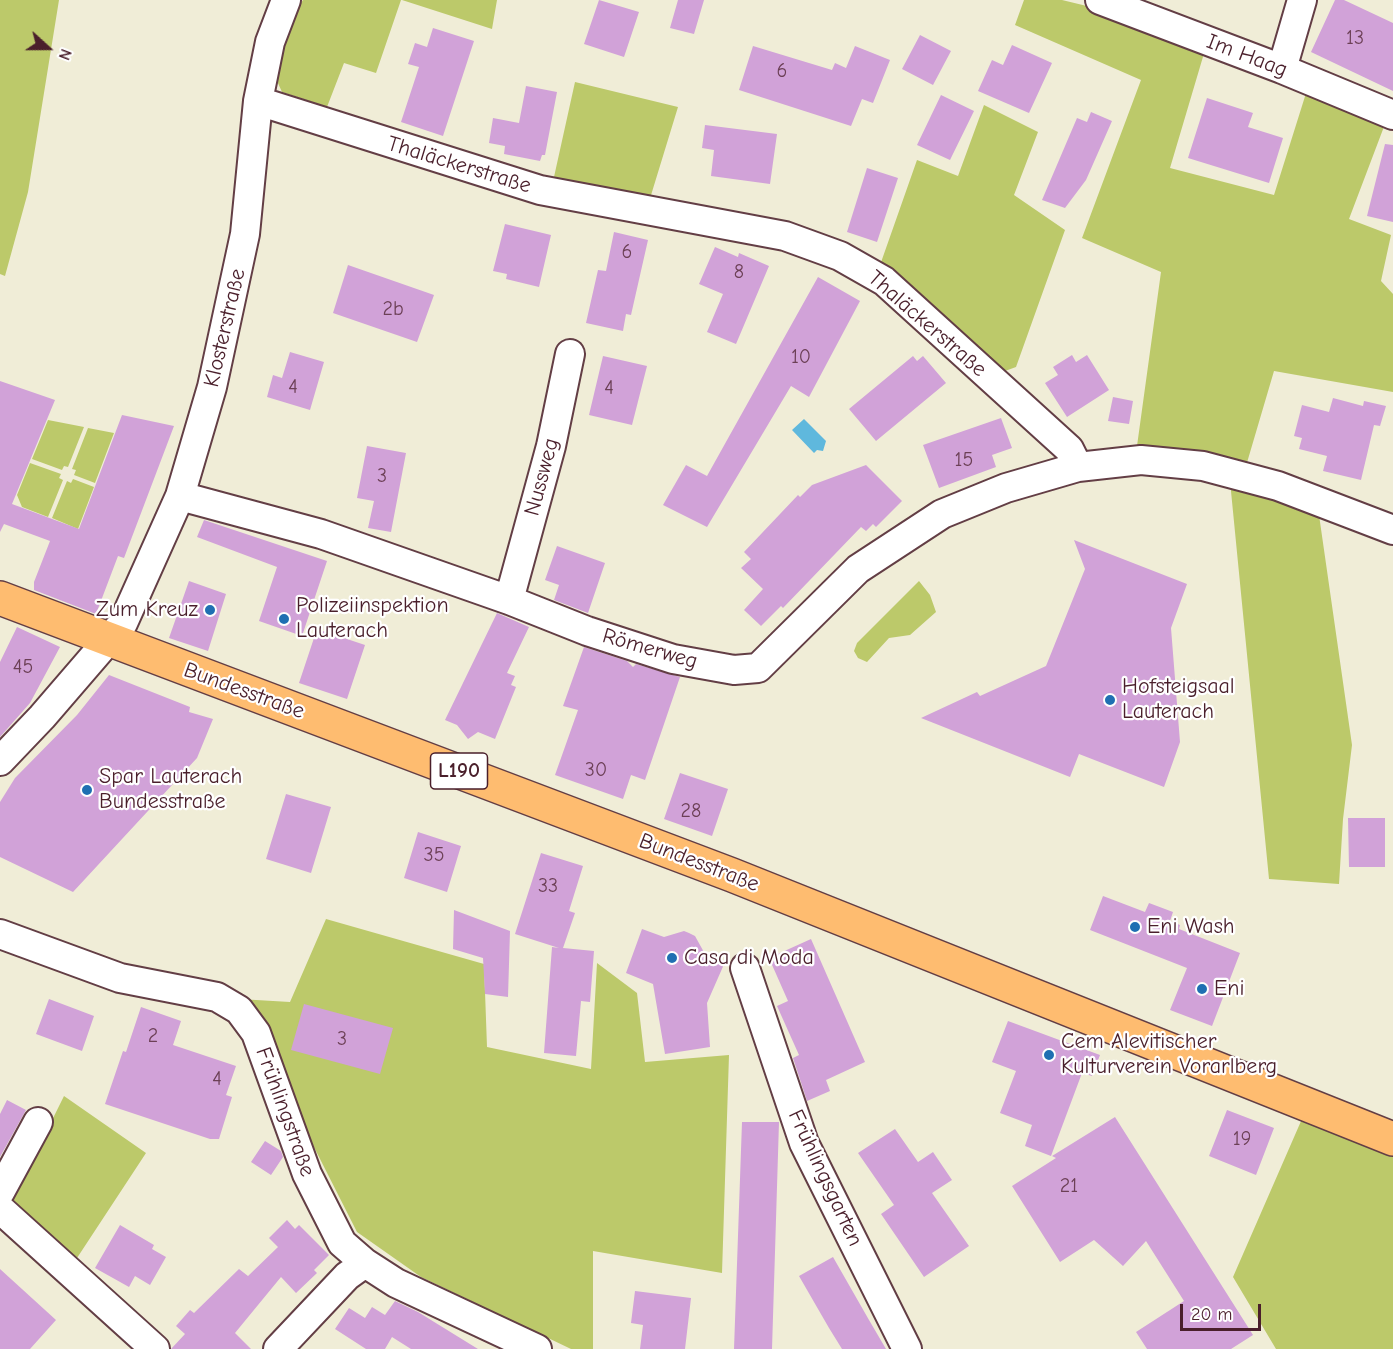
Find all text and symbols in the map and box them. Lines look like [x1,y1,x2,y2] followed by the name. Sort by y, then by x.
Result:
[18,18,78,78] north arrow
[1346,26,1364,50] house number: 13
[1203,29,1291,83] street label: Im Haag
[55,46,75,63] text: N
[777,59,787,83] house number: 6
[384,131,534,199] street label: Thaläckerstraße
[622,240,632,264] house number: 6
[734,260,744,284] house number: 8
[862,265,992,383] street label: Thaläckerstraße
[199,266,251,390] street label: Klosterstraße
[382,297,404,321] house number: 2b
[791,345,811,369] house number: 10
[288,375,298,399] house number: 4
[604,376,614,400] house number: 4
[519,435,565,519] street label: Nussweg
[955,448,973,472] house number: 15
[377,464,387,488] house number: 3
[296,593,449,644] place label: Polizeiinspektion Lauterach
[96,597,198,623] place label: Zum Kreuz
[203,603,217,617] marker: Zum Kreuz
[277,612,291,626] marker: Polizeiinspektion Lauterach
[599,623,701,675] street label: Römerweg
[13,655,33,679] house number: 45
[180,657,308,725] street label: Bundesstraße
[1122,674,1235,726] place label: Hofsteigsaal Lauterach
[1103,693,1117,707] marker: Hofsteigsaal Lauterach
[430,753,488,789] road number: L190
[585,758,607,782] house number: 30
[99,764,242,816] place label: Spar Lauterach Bundesstraße
[80,783,94,797] marker: Spar Lauterach Bundesstraße
[681,799,701,823] house number: 28
[635,828,763,898] street label: Bundesstraße
[424,843,444,867] house number: 35
[538,874,558,898] house number: 33
[1147,914,1235,940] place label: Eni Wash
[1128,920,1142,934] marker: Eni Wash
[684,945,814,971] place label: Casa di Moda
[665,951,679,965] marker: Casa di Moda
[1214,976,1244,1002] place label: Eni
[1195,982,1209,996] marker: Eni
[148,1024,158,1048] house number: 2
[337,1027,347,1051] house number: 3
[1061,1029,1277,1080] place label: Cem Alevitischer Kulturverein Vorarlberg
[249,1044,321,1180] street label: Frühlingstraße
[1042,1048,1056,1062] marker: Cem Alevitischer Kulturverein Vorarlberg
[212,1067,222,1091] house number: 4
[782,1105,868,1251] street label: Frühlingsgarten
[1233,1127,1251,1151] house number: 19
[1060,1174,1078,1198] house number: 21
[1183,1292,1264,1330] scale bar
[1191,1304,1232,1325] text: 20 m

